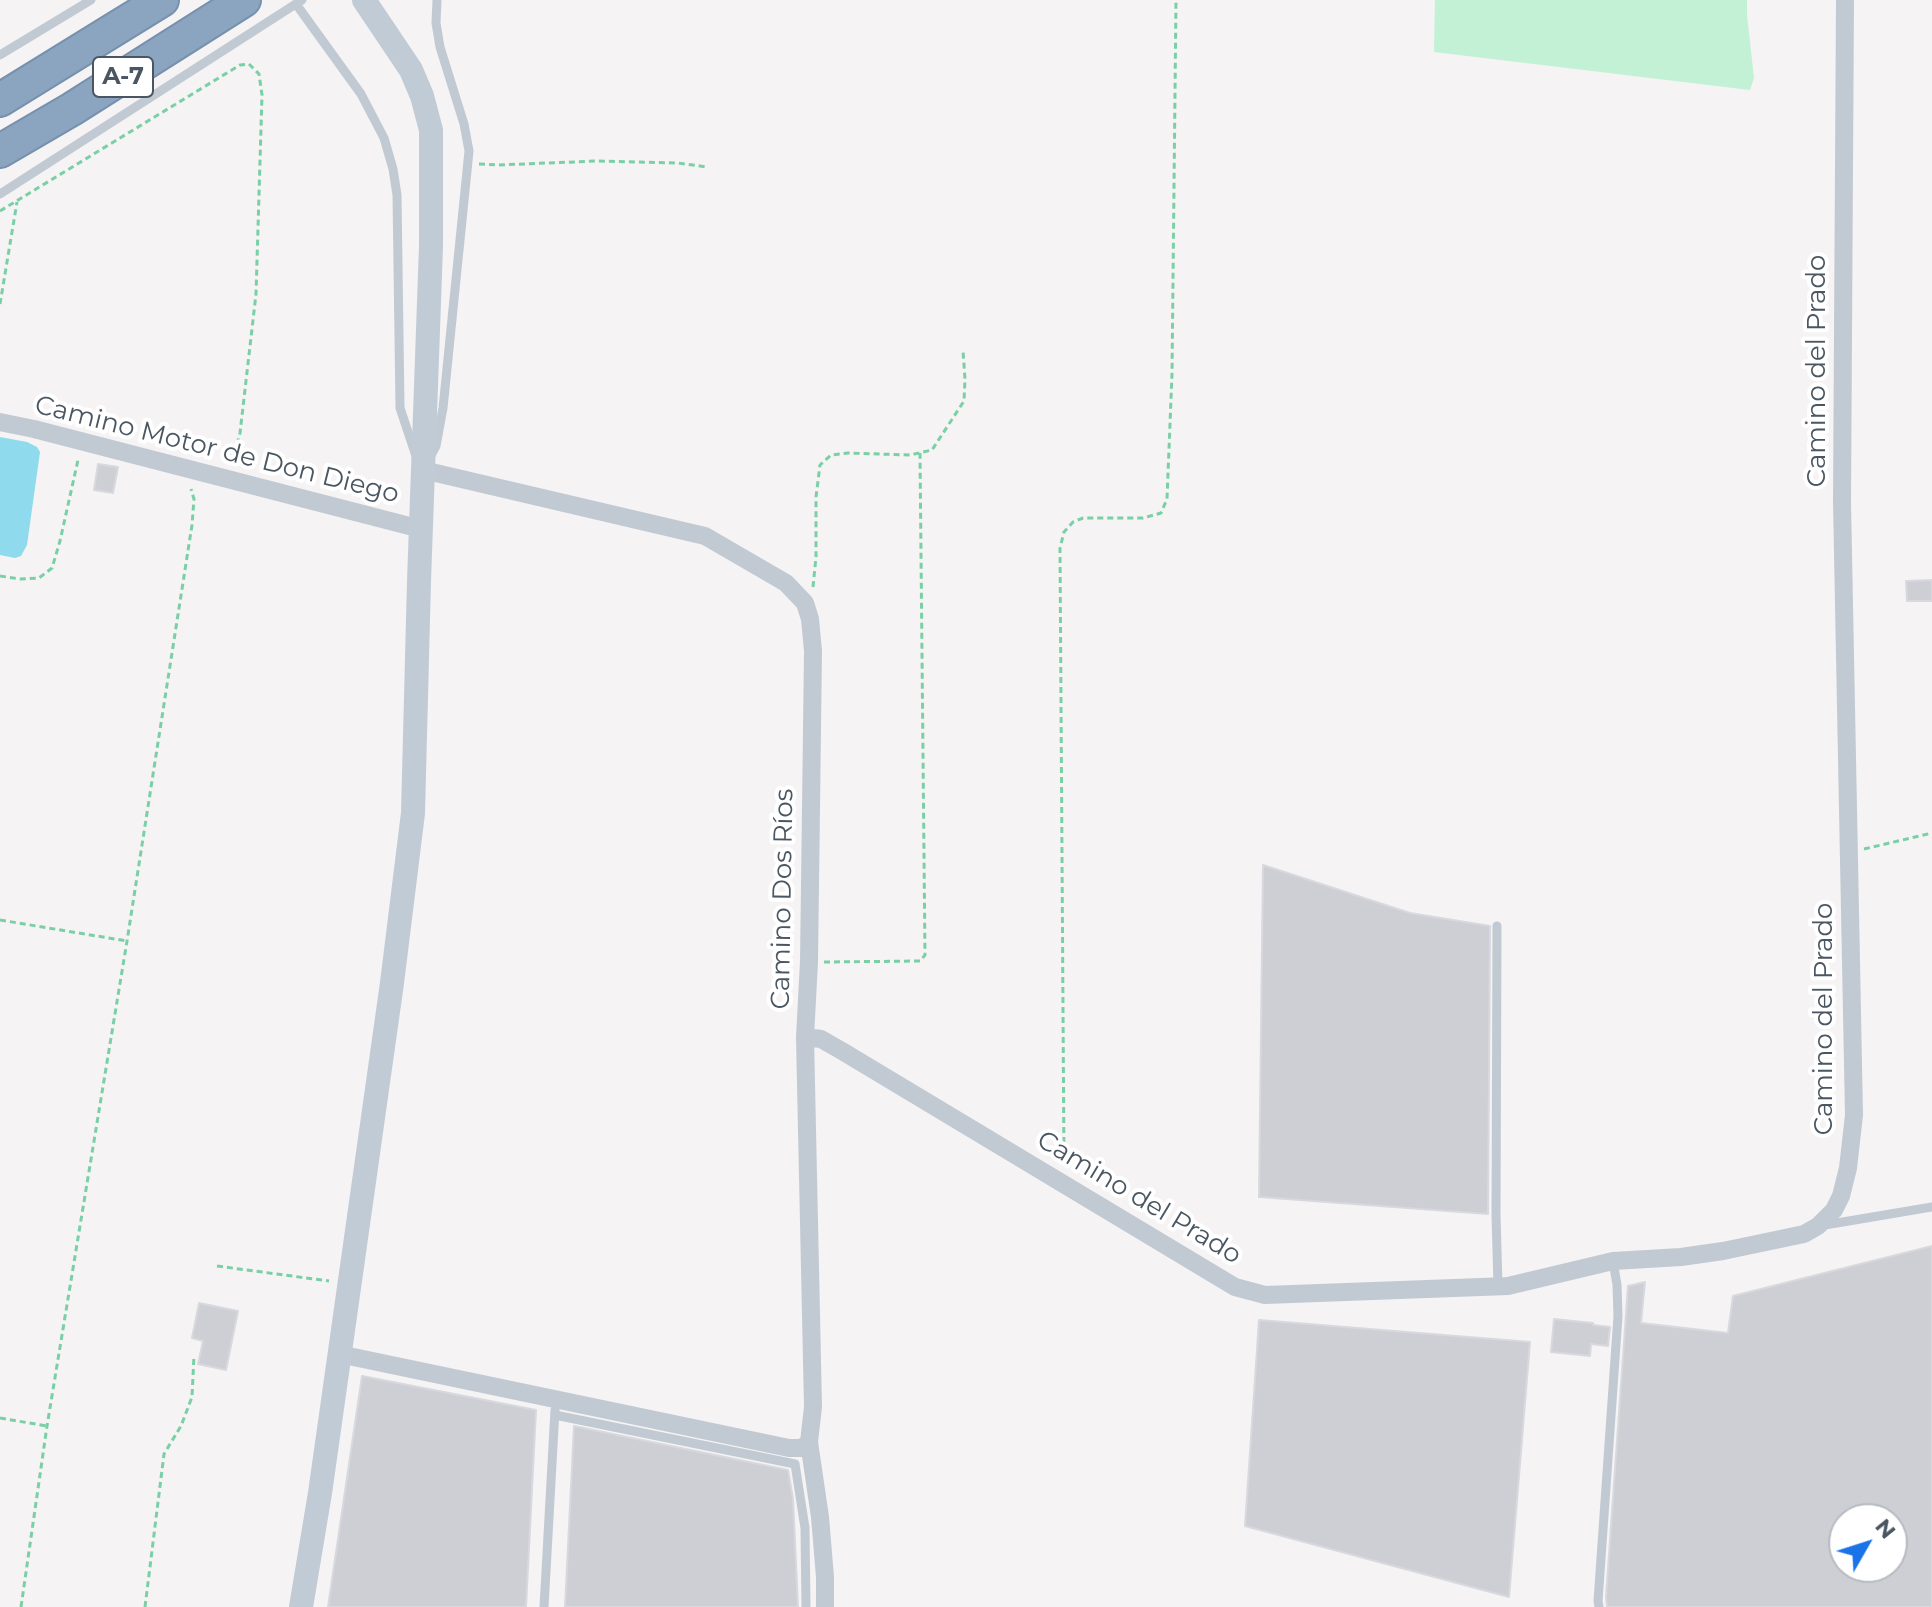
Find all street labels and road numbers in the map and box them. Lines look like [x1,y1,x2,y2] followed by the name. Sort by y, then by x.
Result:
[93,57,153,97] road number: A-7
[1801,255,1833,487] street label: Camino del Prado
[32,390,402,510] street label: Camino Motor de Don Diego
[765,788,801,1010] street label: Camino Dos Ríos
[1808,903,1840,1135] street label: Camino del Prado
[1031,1125,1247,1271] street label: Camino del Prado

